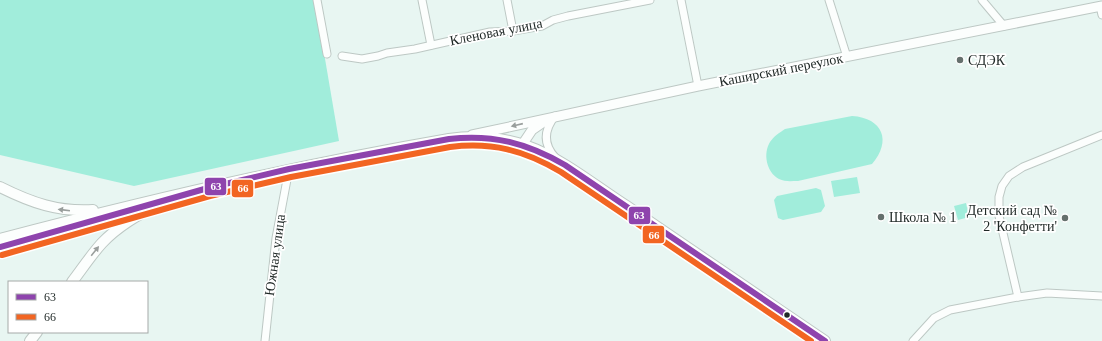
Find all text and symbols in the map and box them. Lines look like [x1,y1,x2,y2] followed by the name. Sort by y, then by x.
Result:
[448,16,544,48] street label: Кленовая улица
[718,51,844,89] street label: Каширский переулок
[968,53,1006,68] place label: СДЭК
[955,55,965,65] marker: СДЭК
[511,122,523,128] one-way arrow
[204,177,227,196] line badge: 63
[231,179,254,198] line badge: 66
[211,180,222,192] text: 63
[238,182,249,194] text: 66
[967,203,1057,234] place label: Детский сад № 2 'Конфетти'
[58,206,71,213] one-way arrow
[628,206,651,225] line badge: 63
[634,209,645,221] text: 63
[889,210,957,225] place label: Школа № 1
[262,212,288,297] street label: Южная улица
[876,212,886,222] marker: Школа № 1
[1060,213,1070,223] marker: Детский сад № 2 'Конфетти'
[642,225,665,244] line badge: 66
[649,229,660,241] text: 66
[91,245,100,256] one-way arrow
[8,281,148,333] legend
[44,290,56,304] text: 63
[44,310,56,324] text: 66
[782,310,792,320] unlabelled marker

